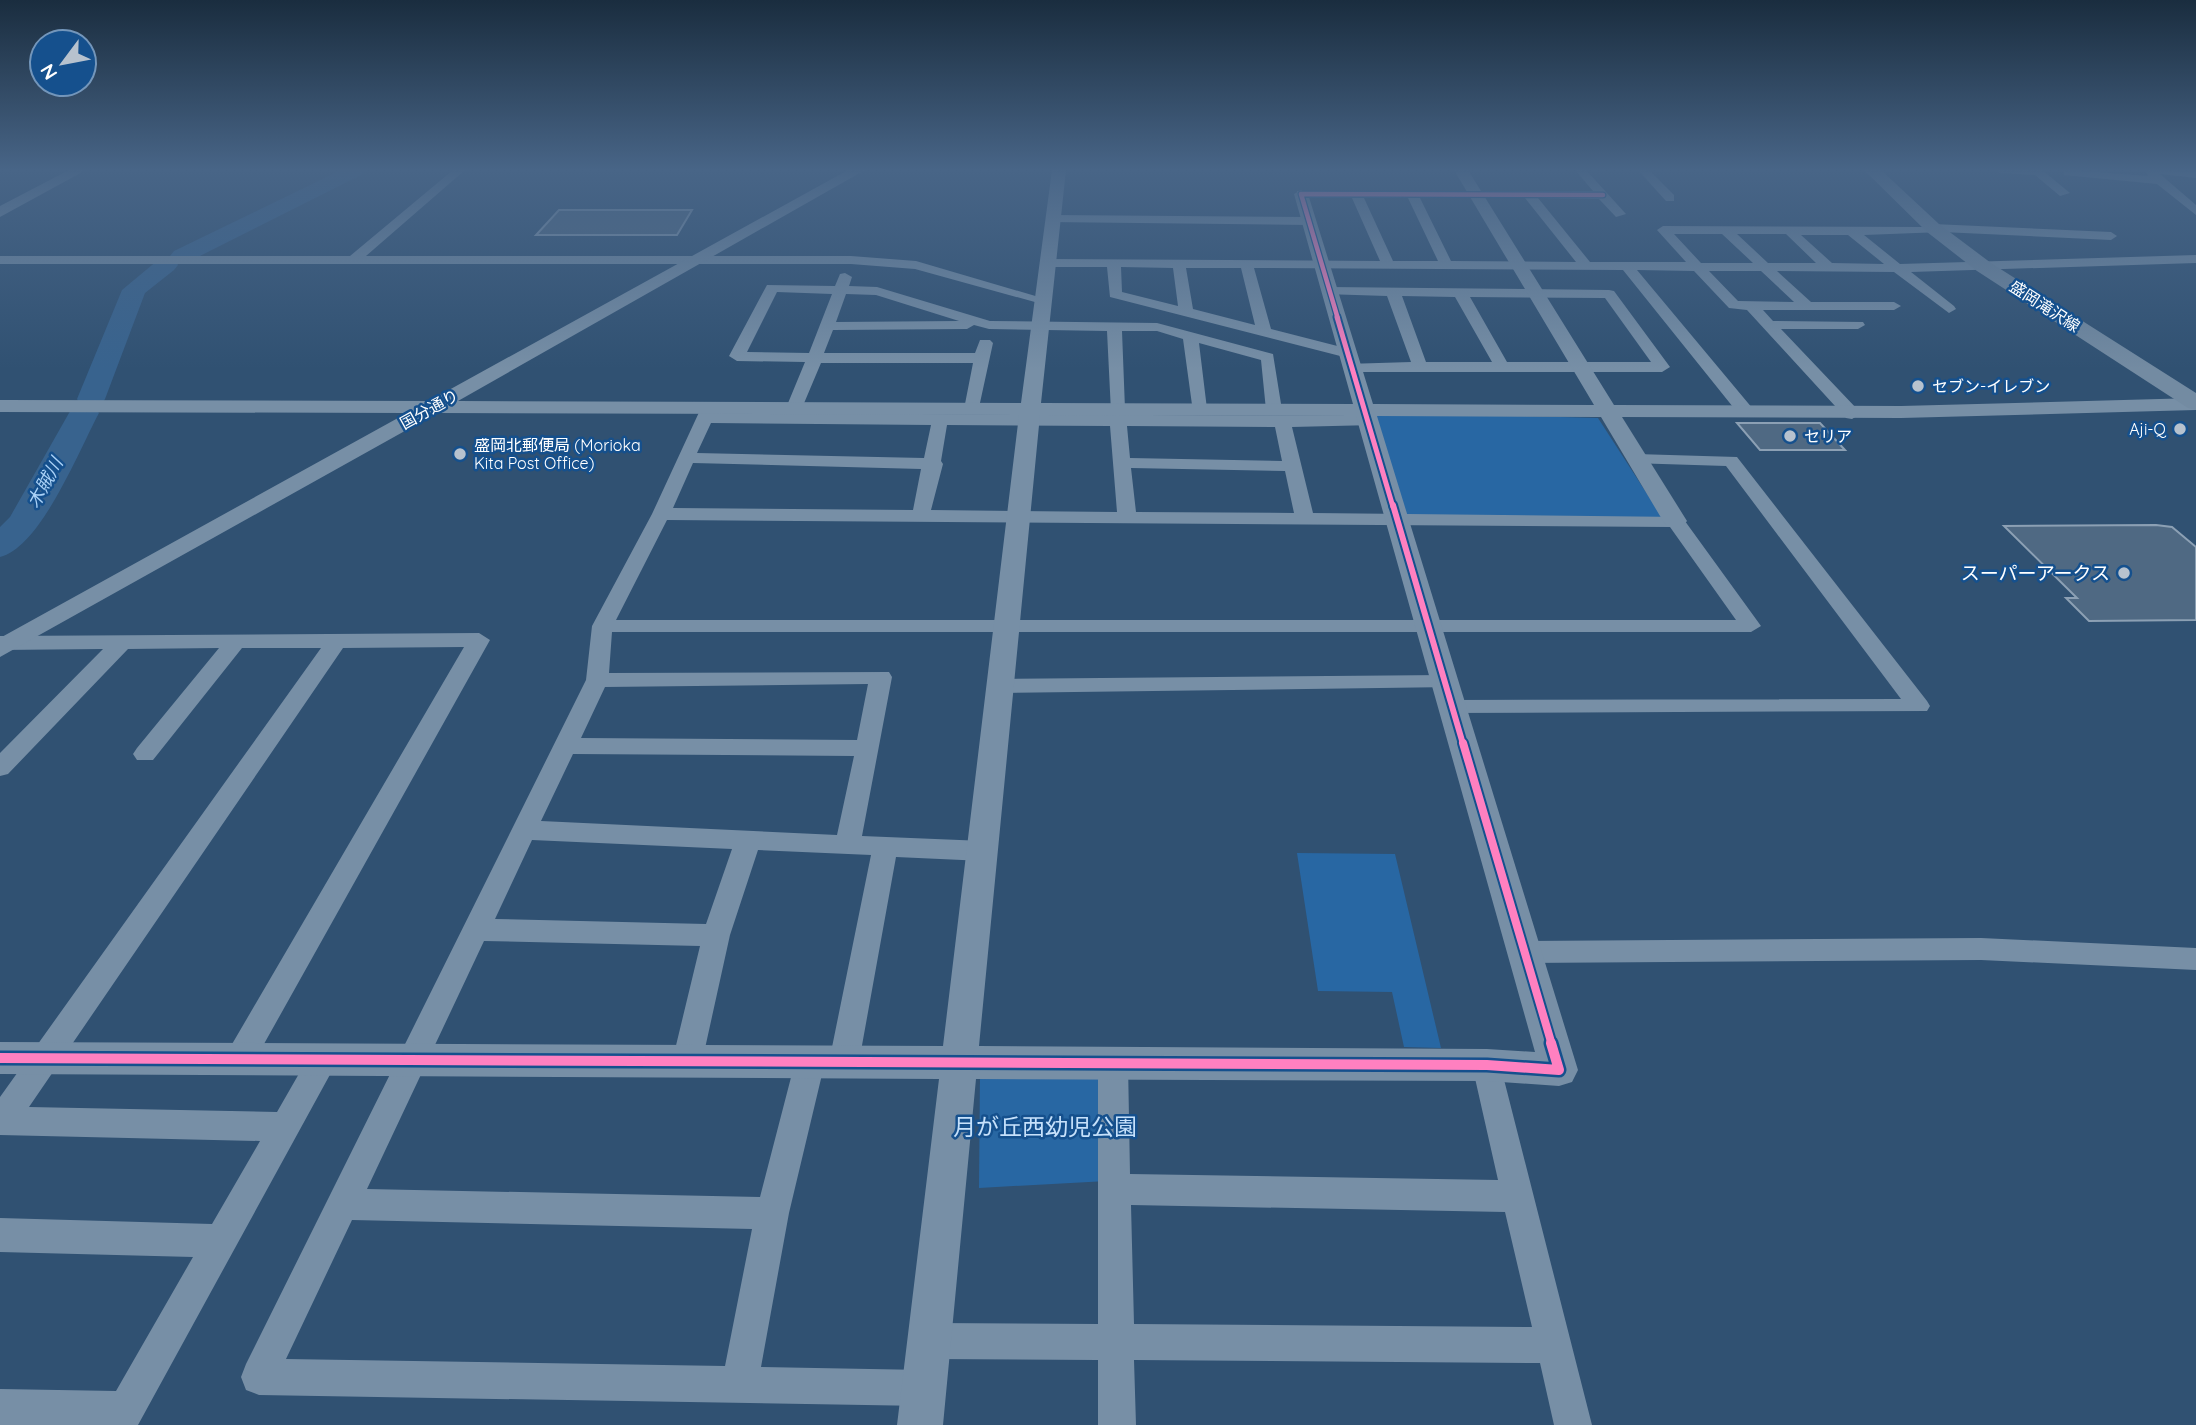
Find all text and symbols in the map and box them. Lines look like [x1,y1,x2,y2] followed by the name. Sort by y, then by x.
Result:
[28,28,98,98] north arrow
[35,60,62,84] text: N
[2006,276,2084,336] street label: 盛岡滝沢線
[1932,376,2050,396] place label: セブン-イレブン
[1910,378,1926,394] marker: セブン-イレブン
[396,385,462,433] street label: 国分通り
[2129,419,2167,439] place label: Aji-Q
[2172,421,2188,437] marker: Aji-Q
[1804,426,1852,446] place label: セリア
[1782,428,1798,444] marker: セリア
[474,435,641,473] place label: 盛岡北郵便局 (Morioka Kita Post Office)
[452,446,468,462] marker: 盛岡北郵便局 (Morioka Kita Post Office)
[21,452,69,512] water label: 木賊川
[1961,561,2110,585] place label: スーパーアークス
[2116,565,2132,581] marker: スーパーアークス
[953,1112,1137,1141] park label: 月が丘西幼児公園

